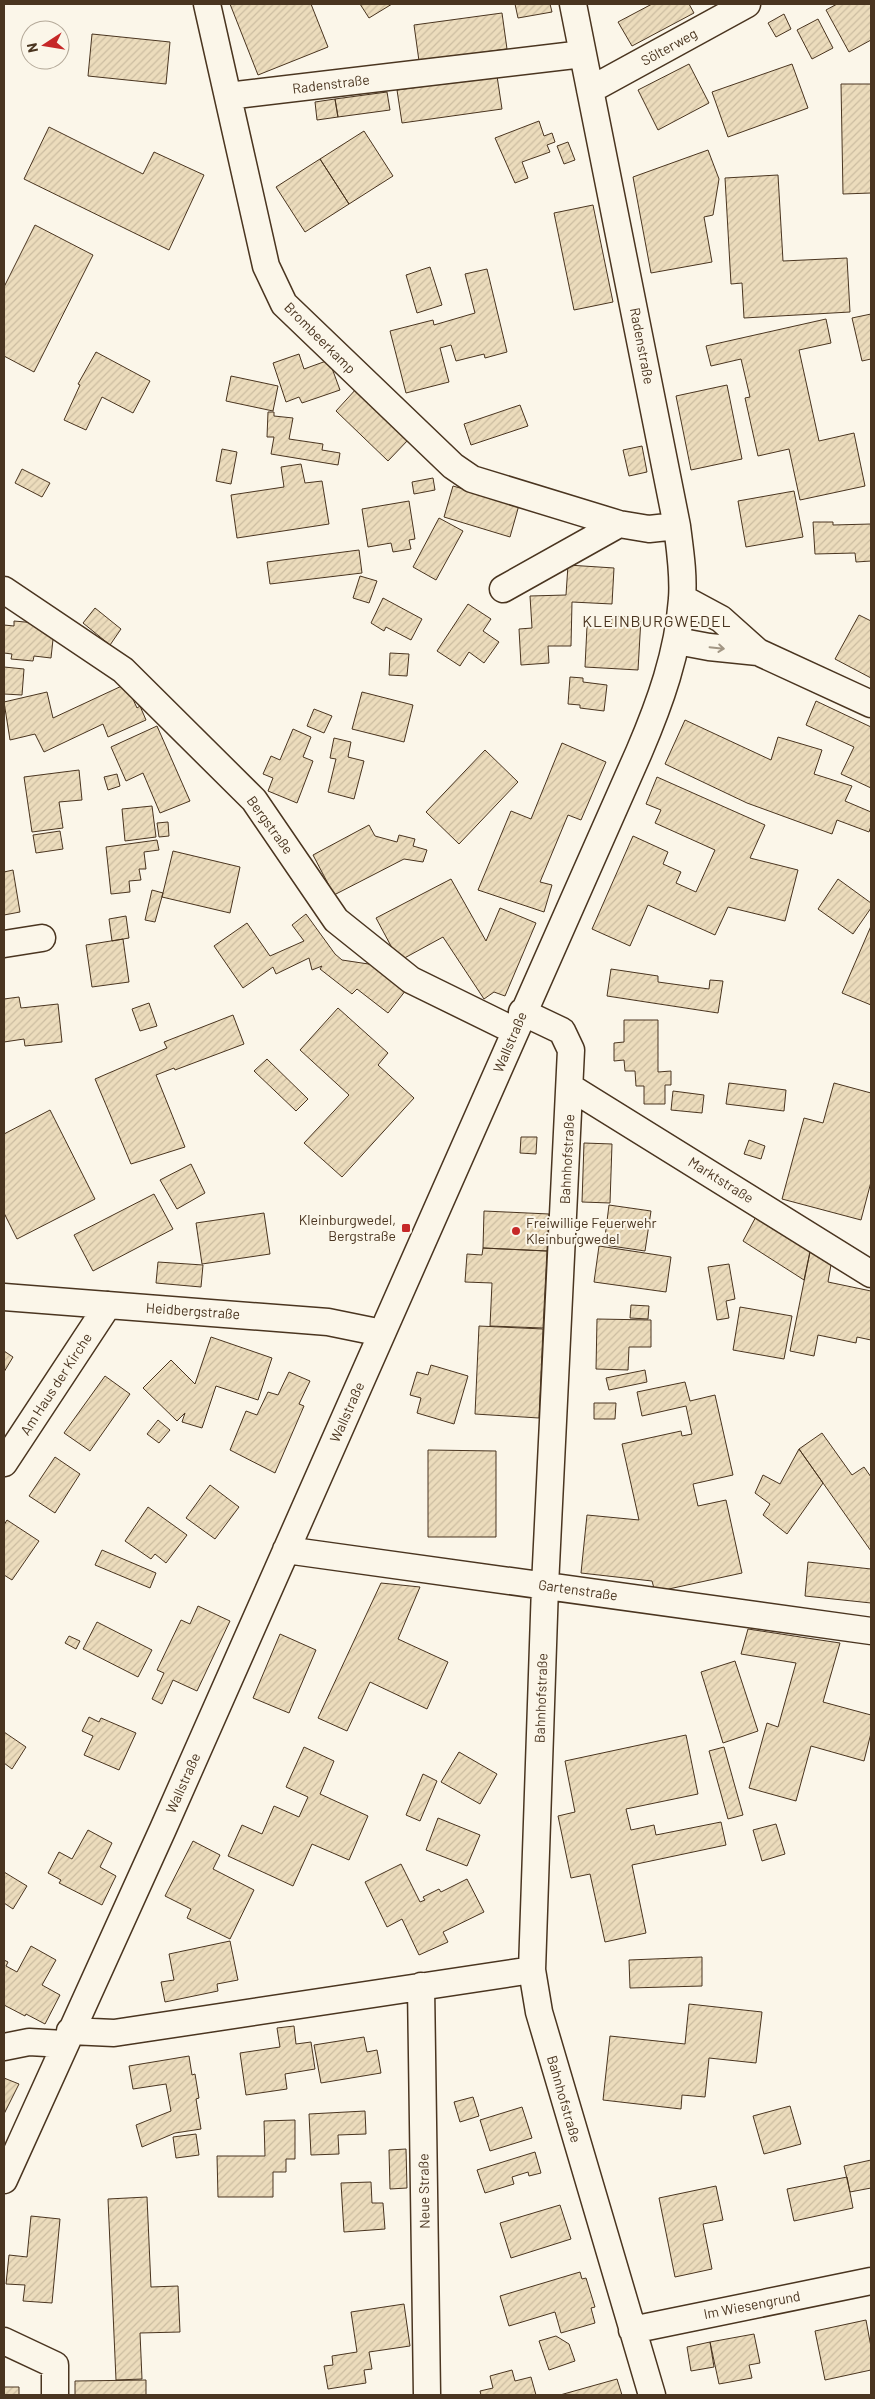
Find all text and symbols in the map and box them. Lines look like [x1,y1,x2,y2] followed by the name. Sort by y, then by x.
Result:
[20,20,70,70] north arrow
[638,24,700,69] street label: Sölterweg
[23,41,41,54] text: N
[291,70,371,97] street label: Radenstraße
[281,298,360,377] street label: Brombeerkamp
[627,306,658,386] street label: Radenstraße
[582,611,732,630] district label: KLEINBURGWEDEL
[709,643,725,652] one-way arrow
[244,792,297,857] street label: Bergstraße
[489,1009,530,1075] street label: Wallstraße
[556,1114,577,1204] street label: Bahnhofstraße
[686,1153,757,1206] street label: Marktstraße
[299,1211,396,1244] place label: Kleinburgwedel, Bergstraße
[526,1214,657,1247] place label: Freiwillige Feuerwehr Kleinburgwedel
[400,1222,412,1234] marker: Kleinburgwedel, Bergstraße
[510,1225,522,1237] marker: Freiwillige Feuerwehr Kleinburgwedel
[145,1299,241,1322] street label: Heidbergstraße
[16,1329,95,1438] street label: Am Haus der Kirche
[326,1379,367,1445] street label: Wallstraße
[537,1576,619,1603] street label: Gartenstraße
[530,1653,551,1743] street label: Bahnhofstraße
[162,1750,203,1816] street label: Wallstraße
[544,2053,585,2144] street label: Bahnhofstraße
[414,2153,433,2229] street label: Neue Straße
[702,2287,802,2322] street label: Im Wiesengrund

